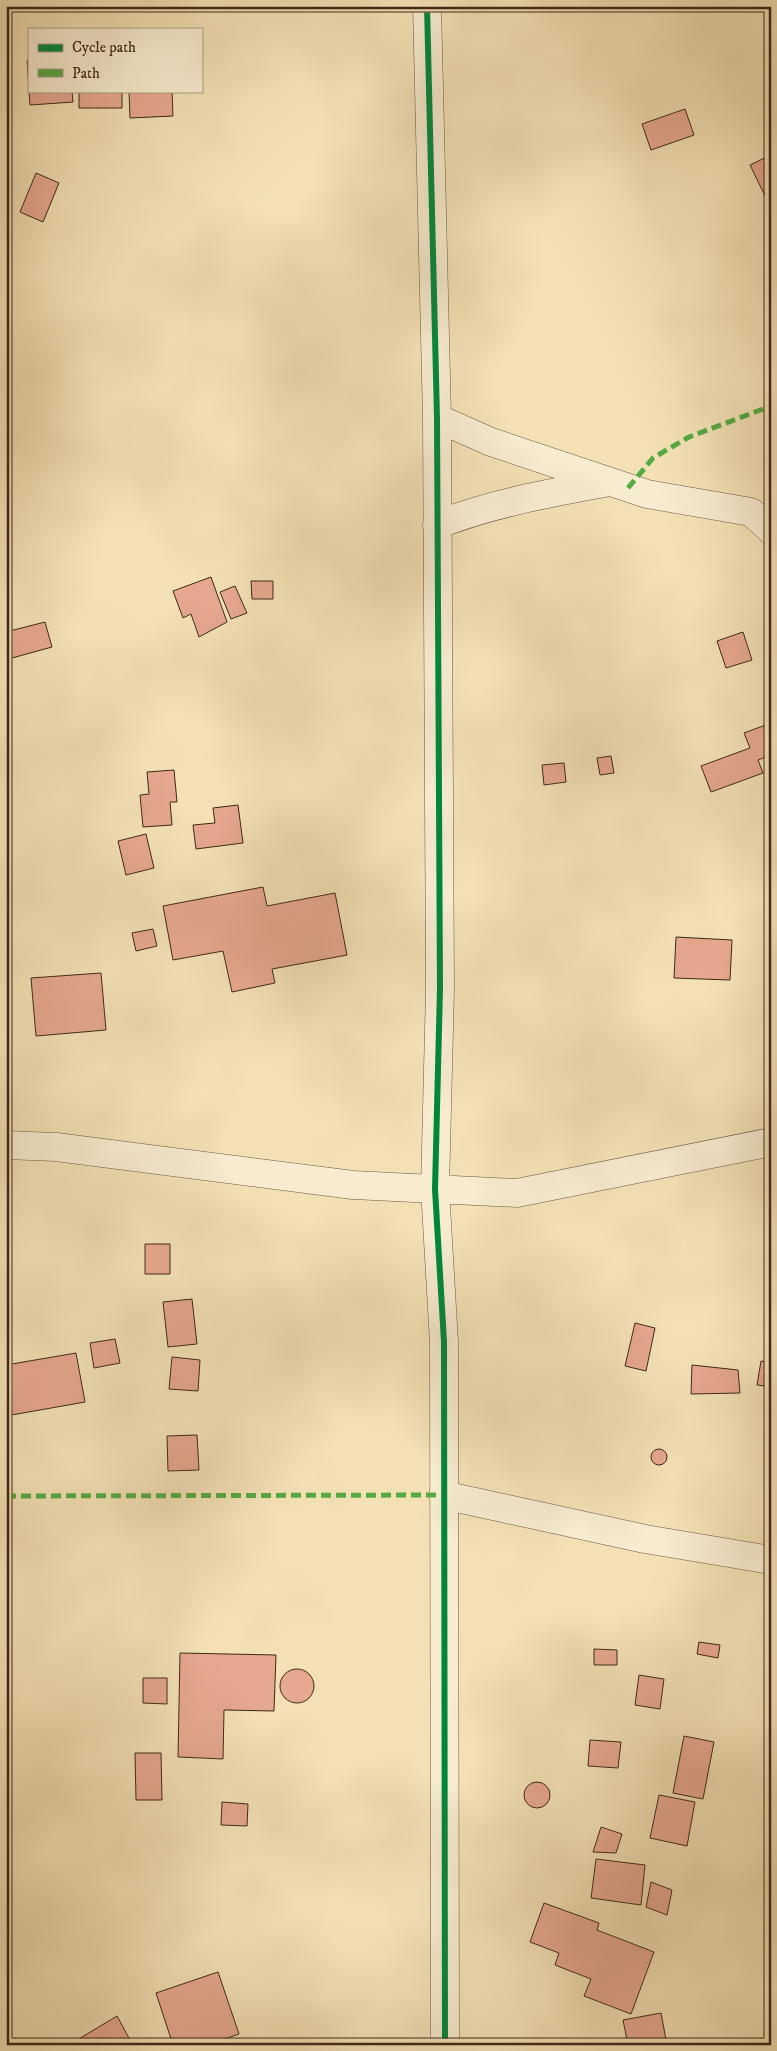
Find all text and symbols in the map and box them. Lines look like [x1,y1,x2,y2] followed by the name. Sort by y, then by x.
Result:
[28,28,202,92] legend
[72,38,136,57] text: Cycle path
[72,64,100,83] text: Path

